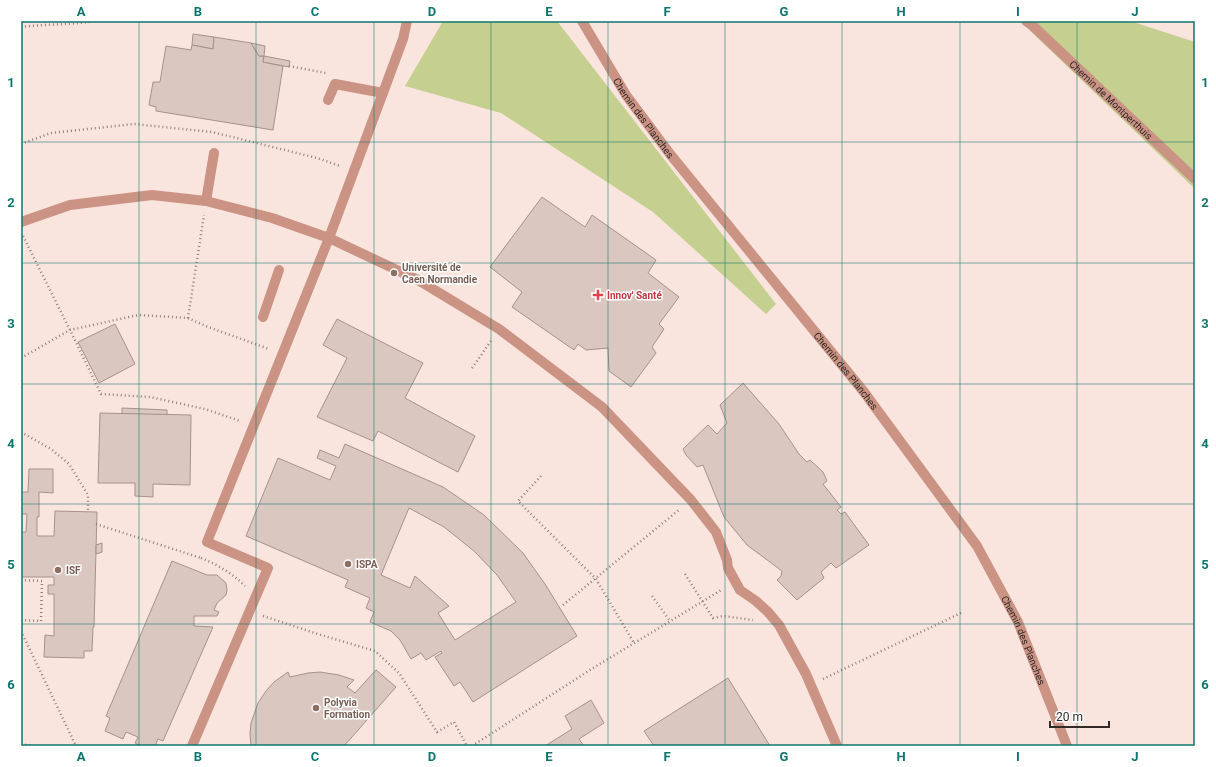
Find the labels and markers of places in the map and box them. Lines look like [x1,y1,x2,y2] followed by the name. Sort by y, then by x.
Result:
[402,262,478,285] place label: Université de Caen Normandie
[389,268,399,278] marker: Université de Caen Normandie
[592,289,604,301] marker: Innov' Santé
[607,290,662,301] place label: Innov' Santé
[343,559,353,569] marker: ISPA
[356,559,378,570] place label: ISPA
[53,565,63,575] marker: ISF
[66,565,81,576] place label: ISF
[324,697,370,720] place label: Polyvia Formation
[311,703,321,713] marker: Polyvia Formation

